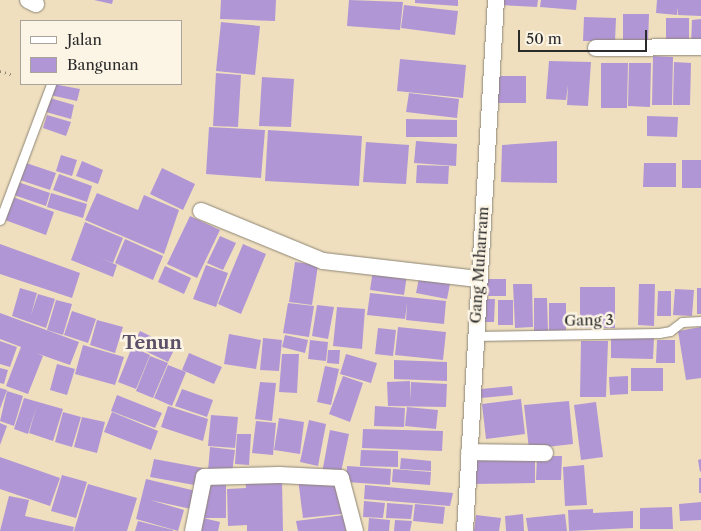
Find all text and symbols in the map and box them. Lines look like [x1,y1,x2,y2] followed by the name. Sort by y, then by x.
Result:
[20,20,182,85] legend
[521,20,650,52] scale bar
[526,29,562,48] text: 50 m
[67,30,102,49] text: Jalan
[67,55,139,74] text: Bangunan
[466,206,492,324] street label: Gang Muharram
[564,311,614,329] street label: Gang 3
[122,332,182,354] district label: Tenun

